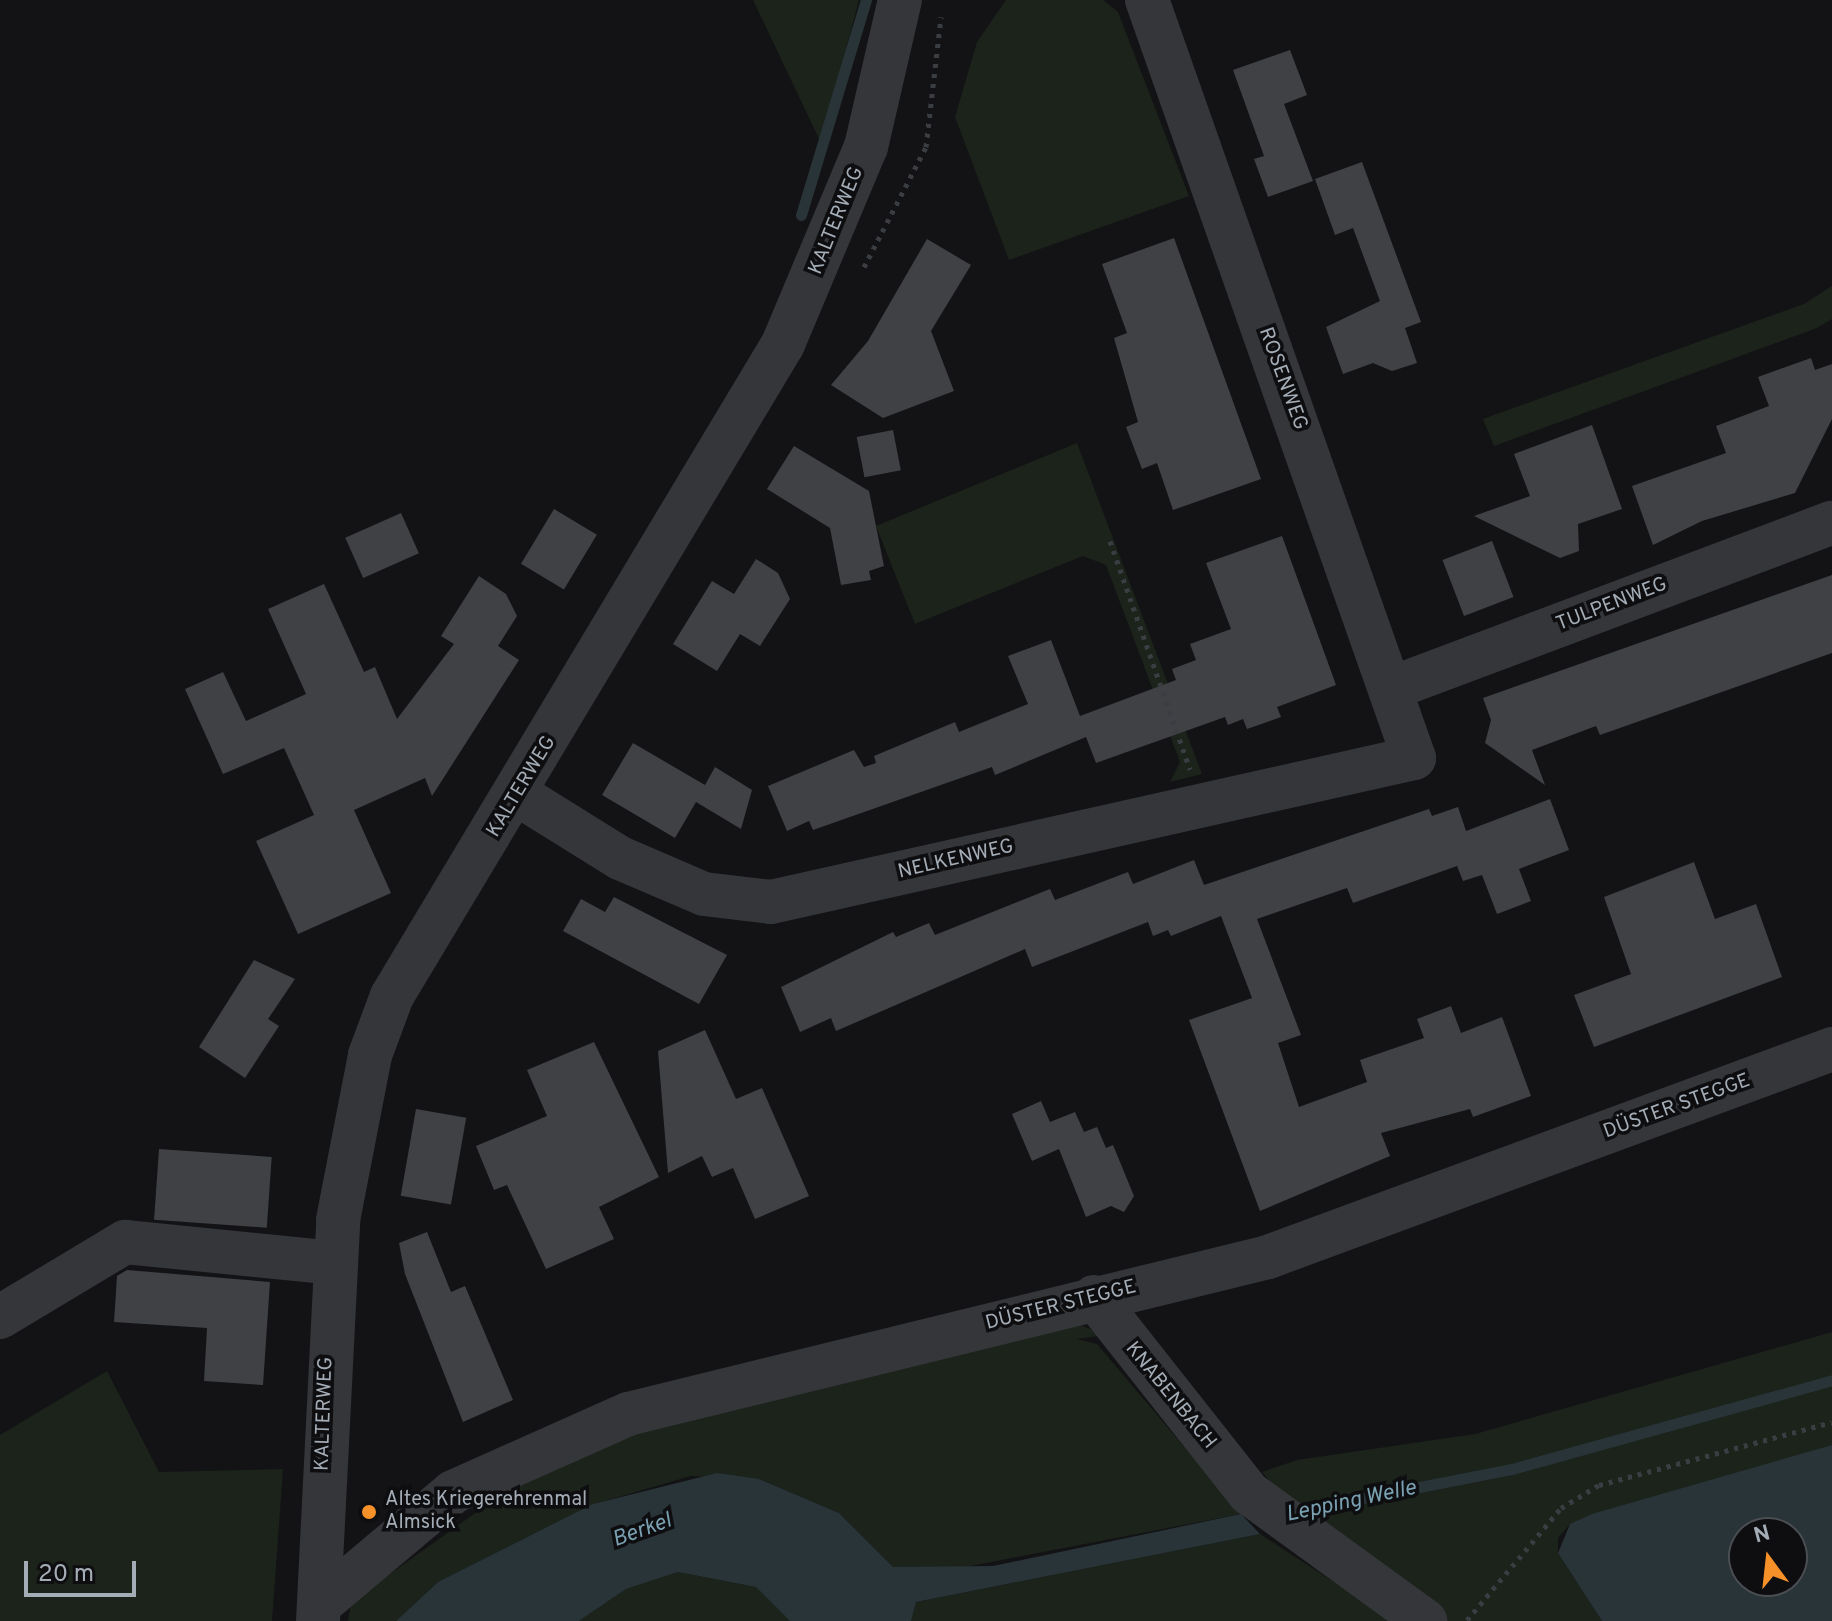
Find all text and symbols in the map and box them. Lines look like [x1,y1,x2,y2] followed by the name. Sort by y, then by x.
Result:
[804,164,870,278] street label: KALTERWEG
[1252,324,1312,434] street label: ROSENWEG
[1553,573,1671,637] street label: TULPENWEG
[482,732,562,842] street label: KALTERWEG
[896,835,1016,885] street label: NELKENWEG
[1600,1069,1754,1145] street label: DÜSTER STEGGE
[983,1276,1139,1336] street label: DÜSTER STEGGE
[1119,1338,1221,1454] street label: KNABENBACH
[311,1357,339,1471] street label: KALTERWEG
[1283,1475,1419,1529] water label: Lepping Welle
[385,1488,587,1535] place label: Altes Kriegerehrenmal Almsick
[360,1503,378,1521] marker: Altes Kriegerehrenmal Almsick
[609,1508,675,1554] water label: Berkel
[1728,1517,1808,1597] north arrow
[1751,1520,1773,1550] text: N
[28,1545,140,1595] scale bar
[38,1560,94,1590] text: 20 m

